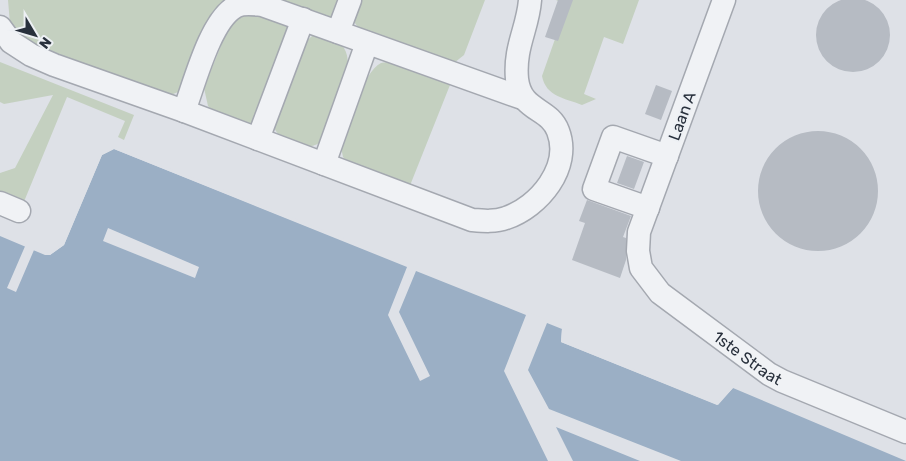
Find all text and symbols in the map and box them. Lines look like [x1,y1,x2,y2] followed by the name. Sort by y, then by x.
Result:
[10,10,60,60] north arrow
[35,33,55,52] text: N
[664,89,700,143] street label: Laan A
[710,327,785,389] street label: 1ste Straat

